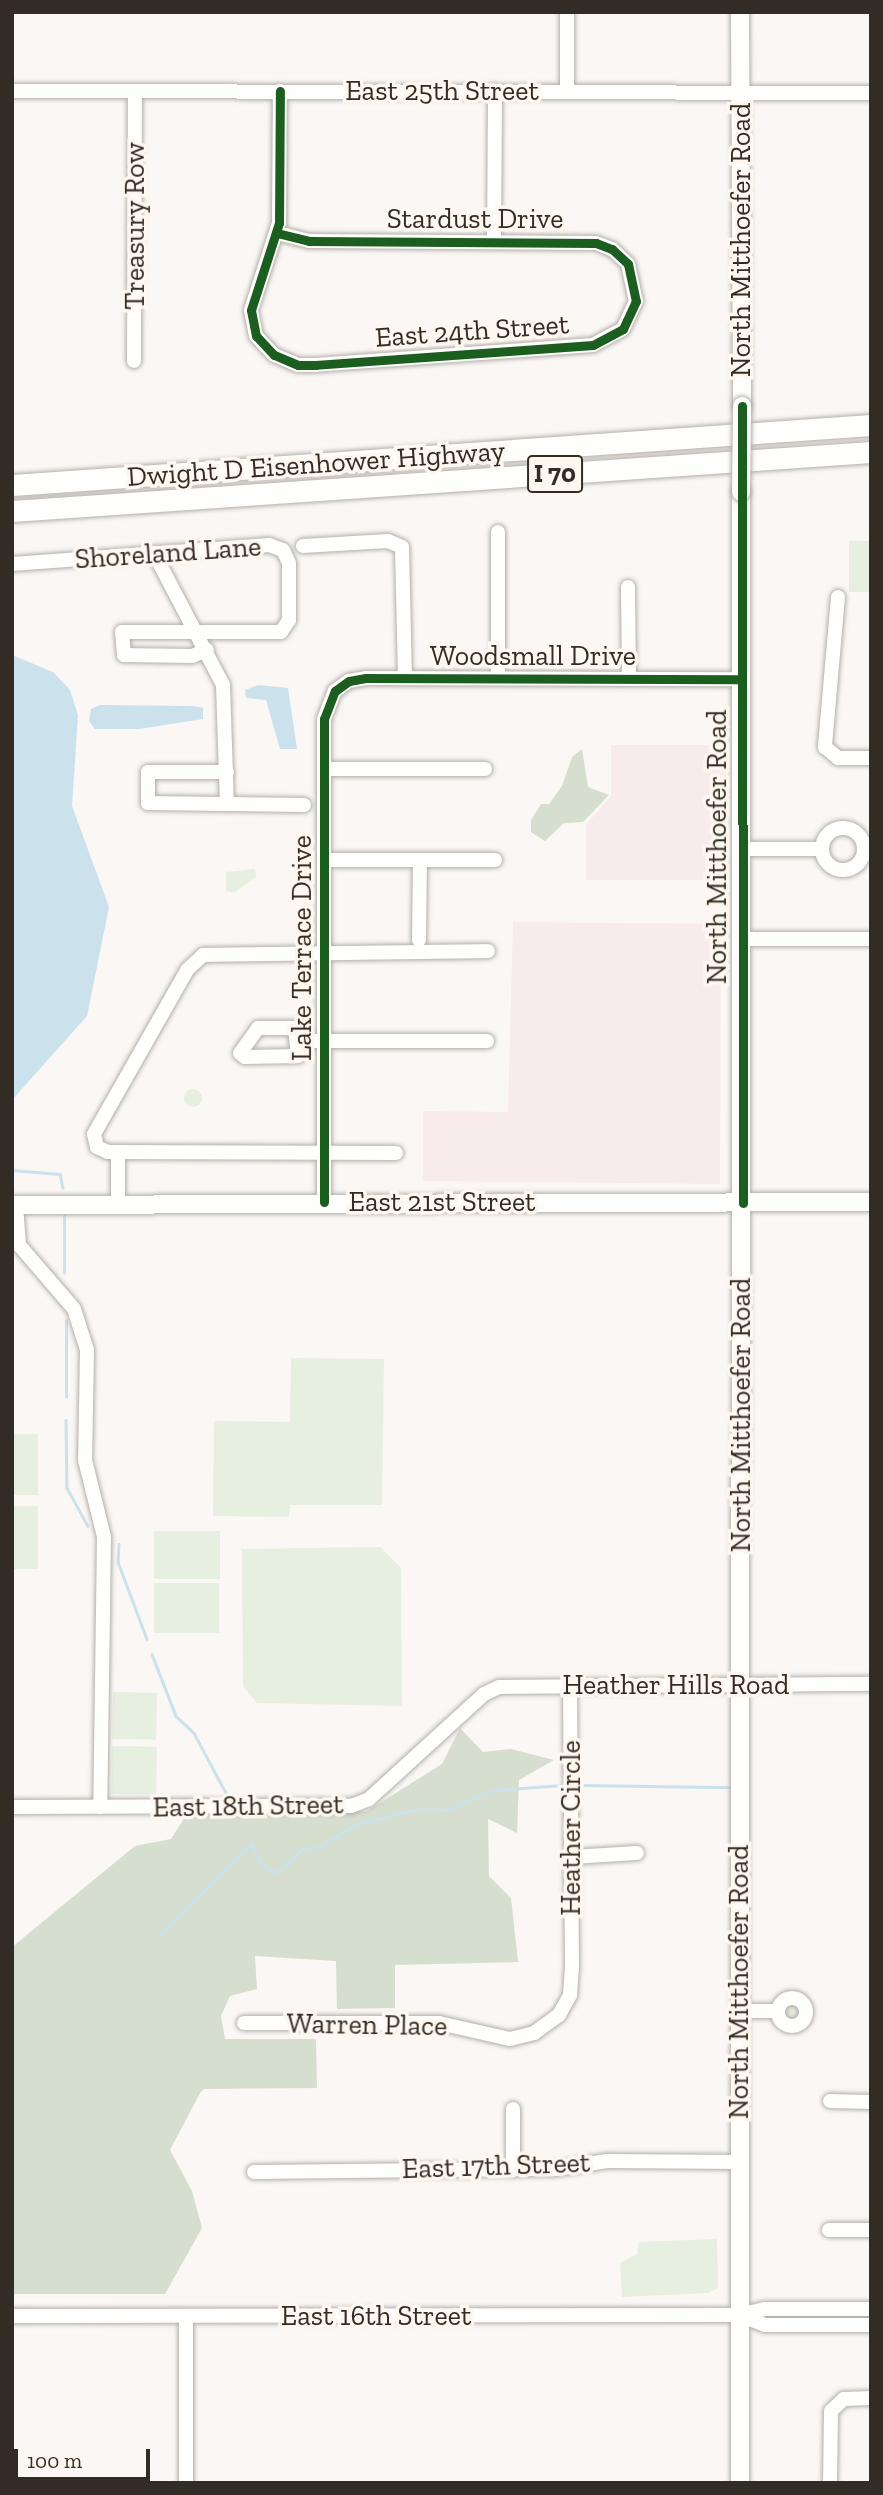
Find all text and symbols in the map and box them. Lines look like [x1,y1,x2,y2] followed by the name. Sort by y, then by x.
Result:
[345,74,539,108] street label: East 25th Street
[724,102,758,378] street label: North Mitthoefer Road
[118,142,152,310] street label: Treasury Row
[387,202,563,236] street label: Stardust Drive
[374,307,570,355] street label: East 24th Street
[126,434,506,494] street label: Dwight D Eisenhower Highway
[527,452,583,496] road number: I 70
[74,530,262,576] street label: Shoreland Lane
[430,639,636,673] street label: Woodsmall Drive
[700,709,734,985] street label: North Mitthoefer Road
[285,835,319,1061] street label: Lake Terrace Drive
[349,1185,535,1219] street label: East 21st Street
[724,1277,758,1553] street label: North Mitthoefer Road
[562,1668,790,1702] street label: Heather Hills Road
[554,1740,588,1916] street label: Heather Circle
[152,1788,344,1824] street label: East 18th Street
[722,1844,756,2120] street label: North Mitthoefer Road
[286,2007,448,2043] street label: Warren Place
[401,2146,591,2186] street label: East 17th Street
[281,2299,471,2333] street label: East 16th Street
[18,2436,154,2480] scale bar
[27,2448,82,2473] text: 100 m

